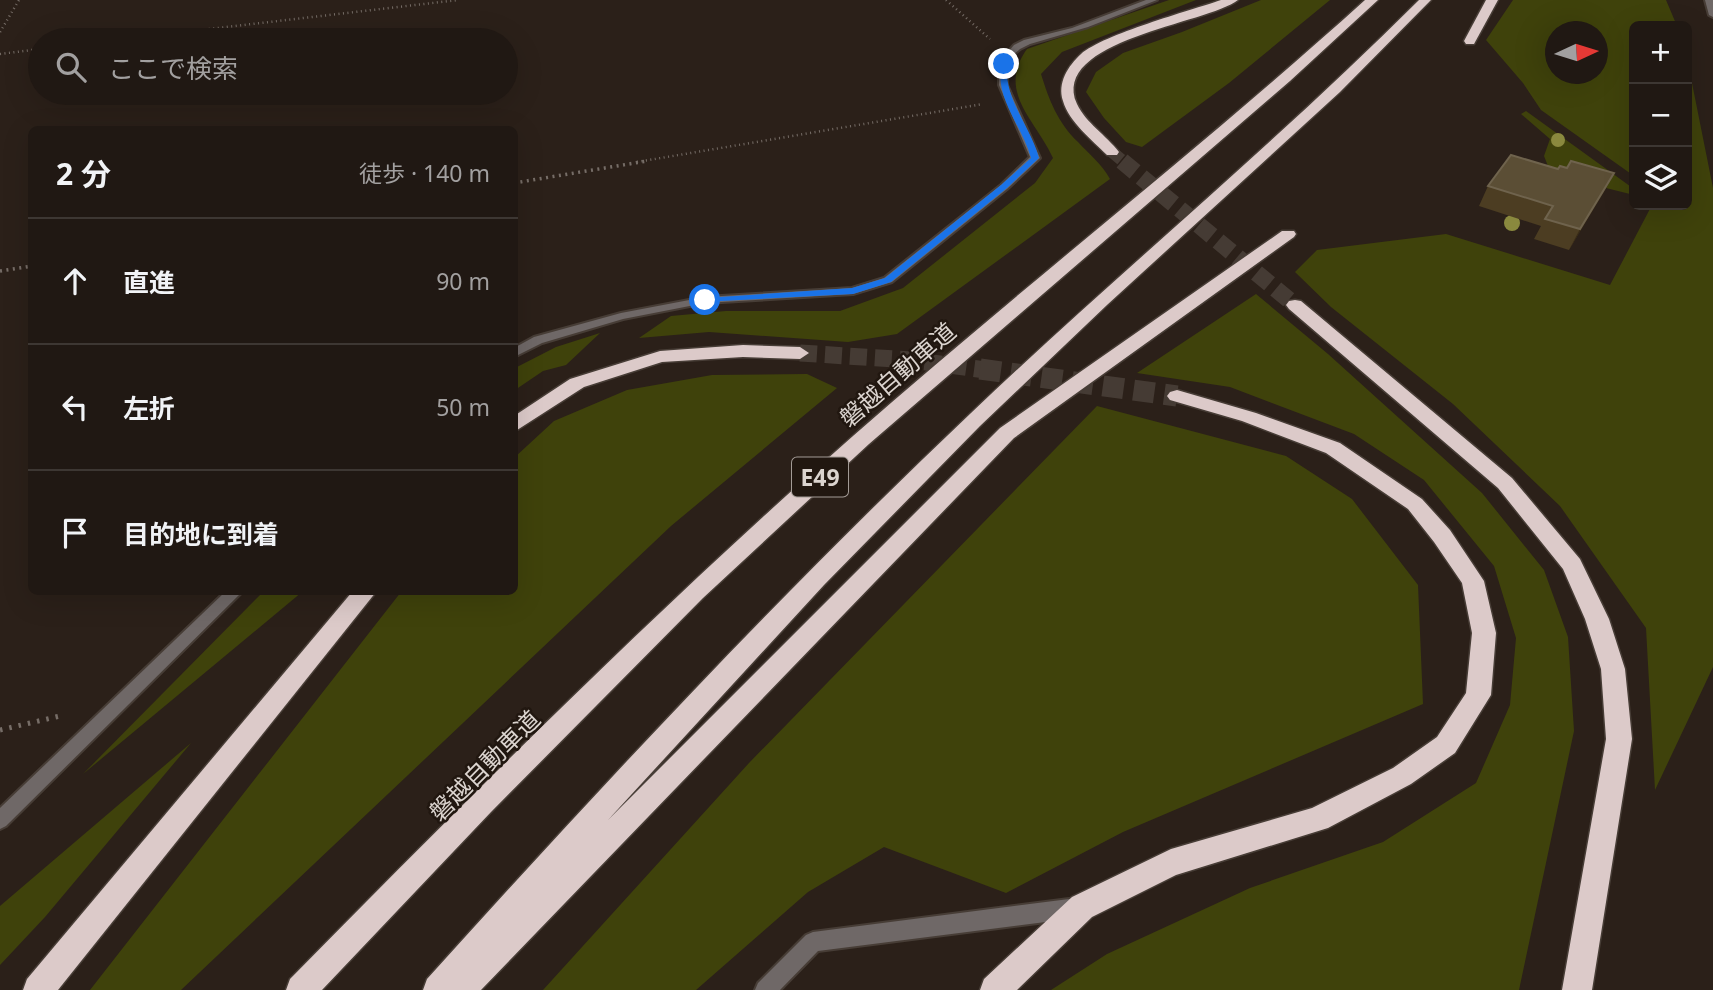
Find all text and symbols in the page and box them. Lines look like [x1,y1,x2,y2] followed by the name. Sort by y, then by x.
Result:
[1545,21,1608,84] north arrow
[1629,21,1692,210] map controls
[1629,21,1692,84] button: +
[28,28,518,105] search box
[52,48,90,86] icon: search
[988,48,1019,79] route end
[108,50,238,86] text: ここで検索
[1629,84,1692,147] button: −
[1629,147,1692,210] button: layers
[56,153,111,194] text: 2 分
[359,157,490,189] text: 徒歩 · 140 m
[56,262,94,300] icon: ahead
[123,264,175,300] text: 直進
[436,265,490,297] text: 90 m
[689,284,720,315] route start
[832,314,962,434] street label: 磐越自動車道
[56,388,94,426] icon: left
[123,390,175,426] text: 左折
[436,391,490,423] text: 50 m
[792,457,848,496] road number: E49
[56,514,94,552] icon: arrive
[123,516,279,552] text: 目的地に到着
[421,702,547,828] street label: 磐越自動車道

